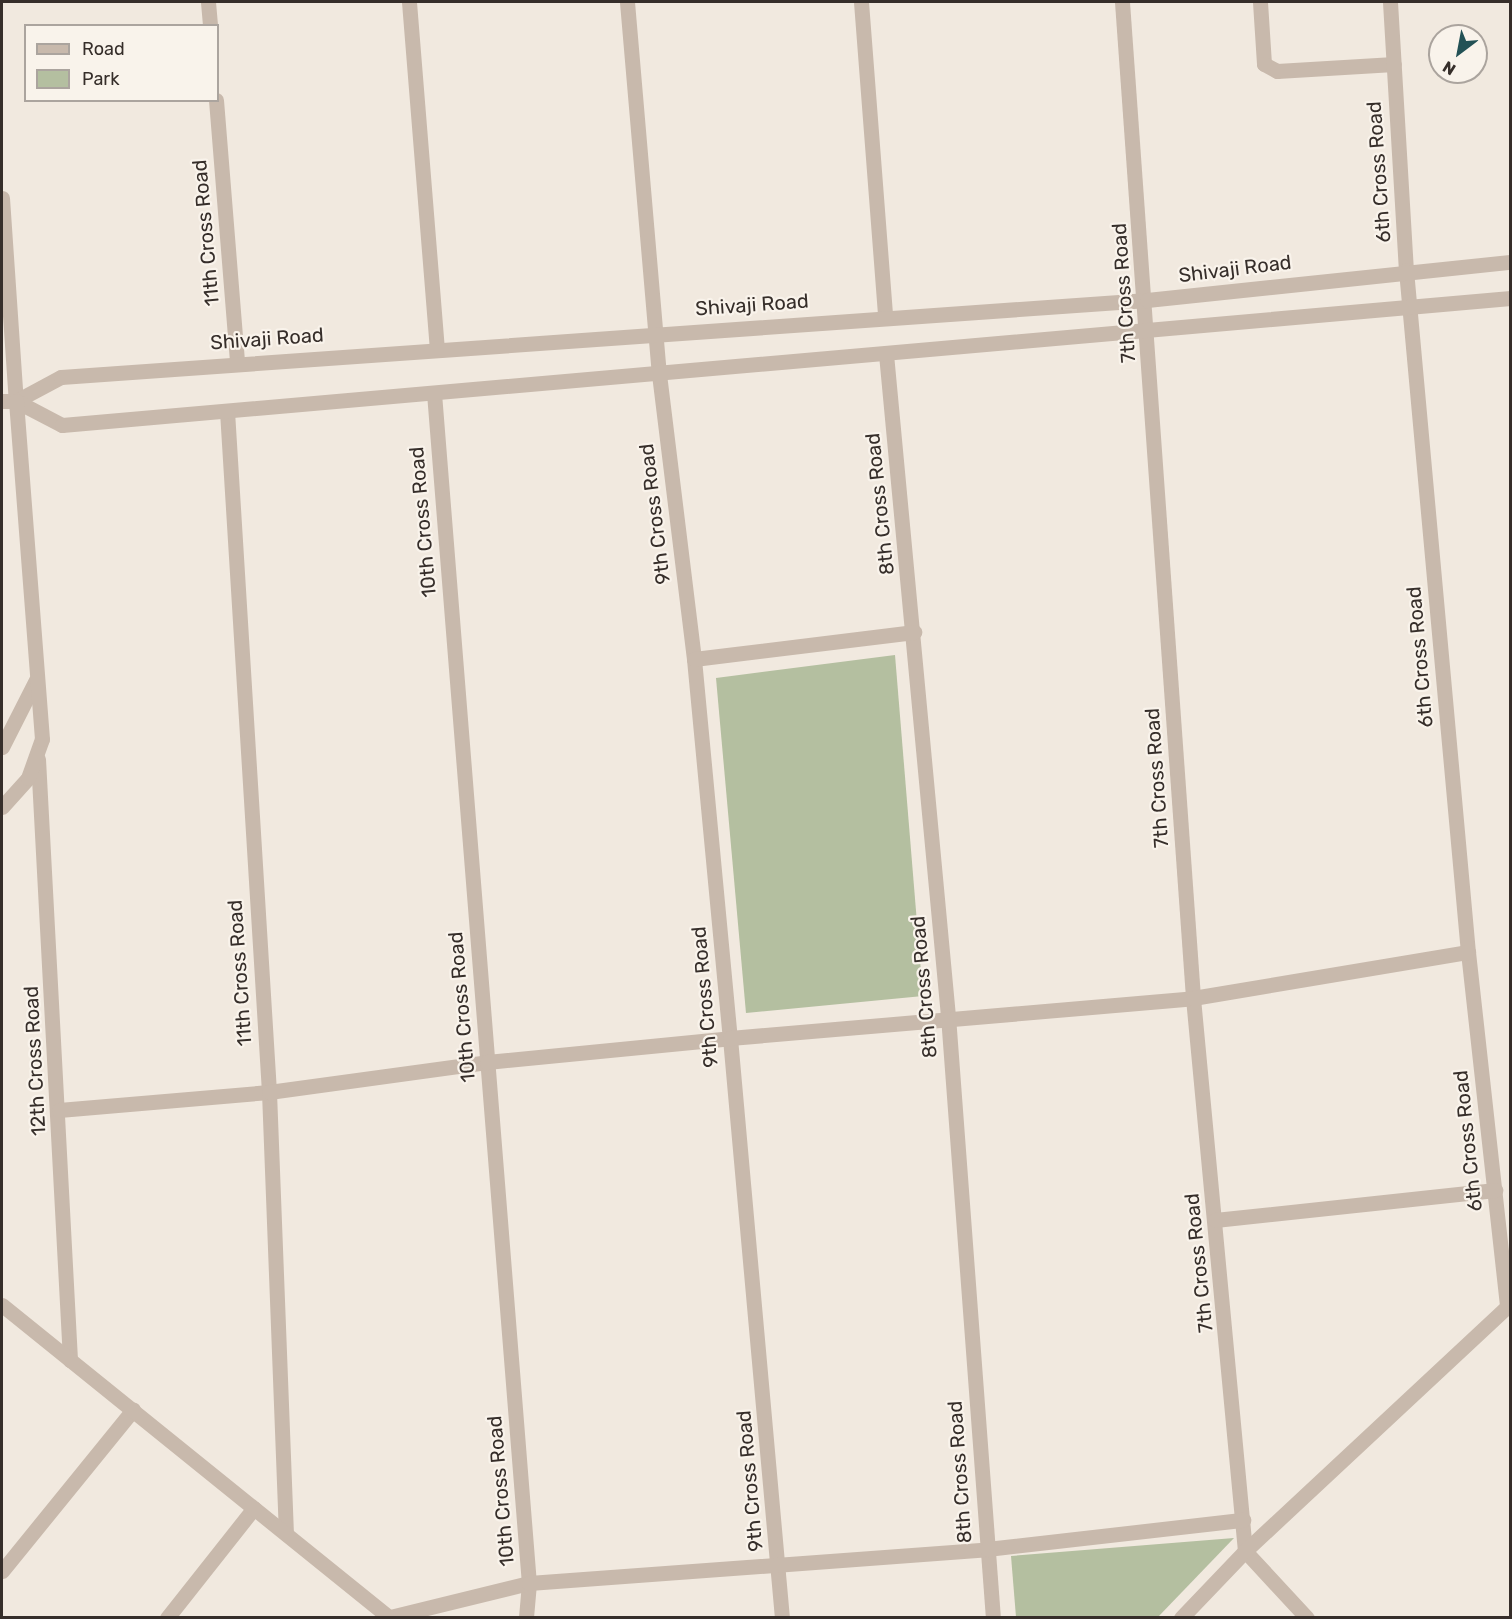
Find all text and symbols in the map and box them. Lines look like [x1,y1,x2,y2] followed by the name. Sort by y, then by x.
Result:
[24,24,219,102] legend
[1428,24,1488,84] north arrow
[82,38,125,60] text: Road
[1439,57,1459,79] text: N
[82,68,119,90] text: Park
[1362,100,1396,244] street label: 6th Cross Road
[188,159,224,307] street label: 11th Cross Road
[1107,222,1141,364] street label: 7th Cross Road
[1177,250,1293,288] street label: Shivaji Road
[695,289,809,321] street label: Shivaji Road
[210,323,324,355] street label: Shivaji Road
[861,432,899,576] street label: 8th Cross Road
[634,442,676,586] street label: 9th Cross Road
[404,446,442,598] street label: 10th Cross Road
[1402,585,1438,729] street label: 6th Cross Road
[1140,707,1174,849] street label: 7th Cross Road
[223,899,257,1047] street label: 11th Cross Road
[906,915,942,1059] street label: 8th Cross Road
[687,925,723,1069] street label: 9th Cross Road
[443,931,481,1083] street label: 10th Cross Road
[19,985,51,1137] street label: 12th Cross Road
[1449,1069,1487,1213] street label: 6th Cross Road
[1180,1192,1218,1334] street label: 7th Cross Road
[943,1400,977,1544] street label: 8th Cross Road
[732,1409,768,1553] street label: 9th Cross Road
[482,1415,520,1567] street label: 10th Cross Road

